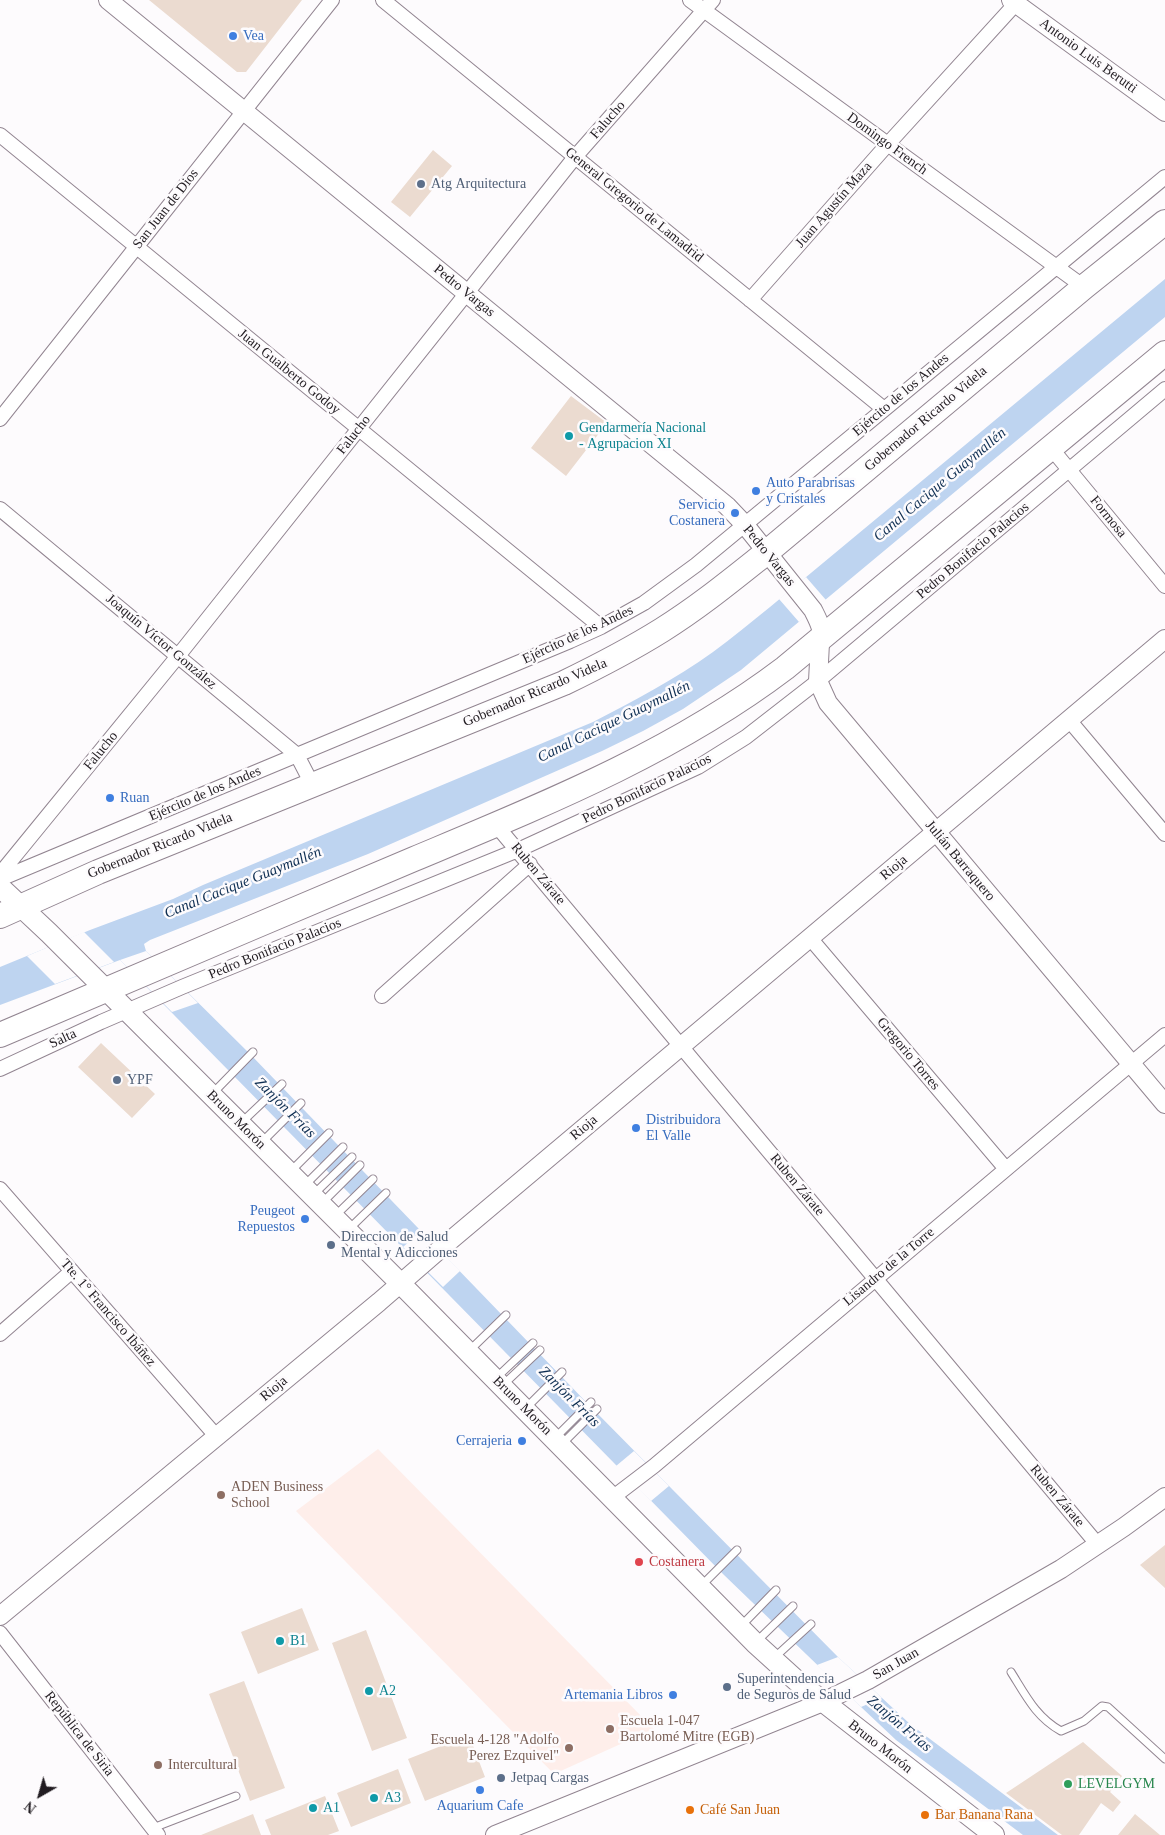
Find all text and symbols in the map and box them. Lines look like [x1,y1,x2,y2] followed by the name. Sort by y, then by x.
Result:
[1036,15,1140,97] street label: Antonio Luis Berutti
[243,28,264,44] place label: Vea
[227,30,239,42] marker: Vea
[587,97,629,143] street label: Falucho
[844,109,930,179] street label: Domingo French
[561,144,707,266] street label: General Gregorio de Lamadrid
[792,159,876,251] street label: Juan Agustín Maza
[130,166,202,252] street label: San Juan de Dios
[431,176,526,192] place label: Atg Arquitectura
[415,178,427,190] marker: Atg Arquitectura
[430,261,498,321] street label: Pedro Vargas
[234,326,344,418] street label: Juan Gualberto Godoy
[850,350,952,440] street label: Ejército de los Andes
[861,363,991,475] street label: Gobernador Ricardo Videla
[333,412,375,458] street label: Falucho
[579,420,706,452] place label: Gendarmería Nacional - Agrupacion XI
[870,424,1010,546] water label: Canal Cacique Guaymallén
[563,430,575,442] marker: Gendarmería Nacional - Agrupacion XI
[766,475,855,508] place label: Auto Parabrisas y Cristales
[750,485,762,497] marker: Auto Parabrisas y Cristales
[1086,493,1130,541] street label: Formosa
[669,497,725,530] place label: Servicio Costanera
[913,499,1033,603] street label: Pedro Bonifacio Palacios
[729,507,741,519] marker: Servicio Costanera
[739,522,799,590] street label: Pedro Vargas
[102,591,220,693] street label: Joaquín Víctor González
[520,602,636,668] street label: Ejército de los Andes
[461,655,609,731] street label: Gobernador Ricardo Videla
[535,677,693,767] water label: Canal Cacique Guaymallén
[80,728,122,774] street label: Falucho
[580,750,714,828] street label: Pedro Bonifacio Palacios
[146,763,264,825] street label: Ejército de los Andes
[120,790,150,806] place label: Ruan
[104,792,116,804] marker: Ruan
[85,809,235,883] street label: Gobernador Ricardo Videla
[921,817,999,905] street label: Julián Barraquero
[507,840,569,908] street label: Ruben Zárate
[162,843,324,923] water label: Canal Cacique Guaymallén
[877,852,911,884] street label: Rioja
[206,915,344,983] street label: Pedro Bonifacio Palacios
[873,1014,943,1094] street label: Gregorio Torres
[47,1025,79,1053] street label: Salta
[127,1072,153,1088] place label: YPF
[111,1074,123,1086] marker: YPF
[251,1074,319,1142] water label: Zanjón Frías
[203,1087,269,1153] street label: Bruno Morón
[567,1112,601,1144] street label: Rioja
[646,1112,721,1144] place label: Distribuidora El Valle
[630,1122,642,1134] marker: Distribuidora El Valle
[766,1151,828,1219] street label: Ruben Zárate
[237,1203,295,1236] place label: Peugeot Repuestos
[299,1213,311,1225] marker: Peugeot Repuestos
[840,1224,938,1310] street label: Lisandro de la Torre
[341,1229,458,1262] place label: Direccion de Salud Mental y Adicciones
[325,1239,337,1251] marker: Direccion de Salud Mental y Adicciones
[57,1256,159,1370] street label: Tte. 1° Francisco Ibáñez
[535,1363,603,1431] water label: Zanjón Frías
[257,1373,291,1405] street label: Rioja
[489,1373,555,1439] street label: Bruno Morón
[456,1433,512,1449] place label: Cerrajeria
[516,1435,528,1447] marker: Cerrajeria
[1026,1462,1088,1530] street label: Ruben Zárate
[231,1479,323,1511] place label: ADEN Business School
[215,1489,227,1501] marker: ADEN Business School
[649,1554,705,1570] place label: Costanera
[633,1556,645,1568] marker: Costanera
[290,1633,306,1649] place label: B1
[274,1635,286,1647] marker: B1
[870,1644,922,1684] street label: San Juan
[737,1671,851,1704] place label: Superintendencia de Seguros de Salud
[721,1681,733,1693] marker: Superintendencia de Seguros de Salud
[379,1683,396,1699] place label: A2
[363,1685,375,1697] marker: A2
[564,1687,663,1703] place label: Artemania Libros
[41,1688,117,1780] street label: República de Siria
[667,1689,679,1701] marker: Artemania Libros
[863,1692,935,1756] water label: Zanjón Frías
[620,1713,755,1745] place label: Escuela 1-047 Bartolomé Mitre (EGB)
[845,1717,915,1777] street label: Bruno Morón
[604,1723,616,1735] marker: Escuela 1-047 Bartolomé Mitre (EGB)
[430,1732,559,1764] place label: Escuela 4-128 "Adolfo Perez Ezquivel"
[563,1742,575,1754] marker: Escuela 4-128 "Adolfo Perez Ezquivel"
[168,1757,237,1773] place label: Intercultural
[152,1759,164,1771] marker: Intercultural
[15,1770,65,1820] north arrow
[511,1770,589,1786] place label: Jetpaq Cargas
[495,1772,507,1784] marker: Jetpaq Cargas
[1078,1776,1155,1792] place label: LEVELGYM
[1062,1778,1074,1790] marker: LEVELGYM
[474,1784,486,1796] marker: Aquarium Cafe
[384,1790,401,1806] place label: A3
[368,1792,380,1804] marker: A3
[22,1798,39,1816] text: N
[437,1798,523,1814] place label: Aquarium Cafe
[323,1800,340,1816] place label: A1
[307,1802,319,1814] marker: A1
[700,1802,780,1818] place label: Café San Juan
[684,1804,696,1816] marker: Café San Juan
[935,1807,1033,1823] place label: Bar Banana Rana
[919,1809,931,1821] marker: Bar Banana Rana

